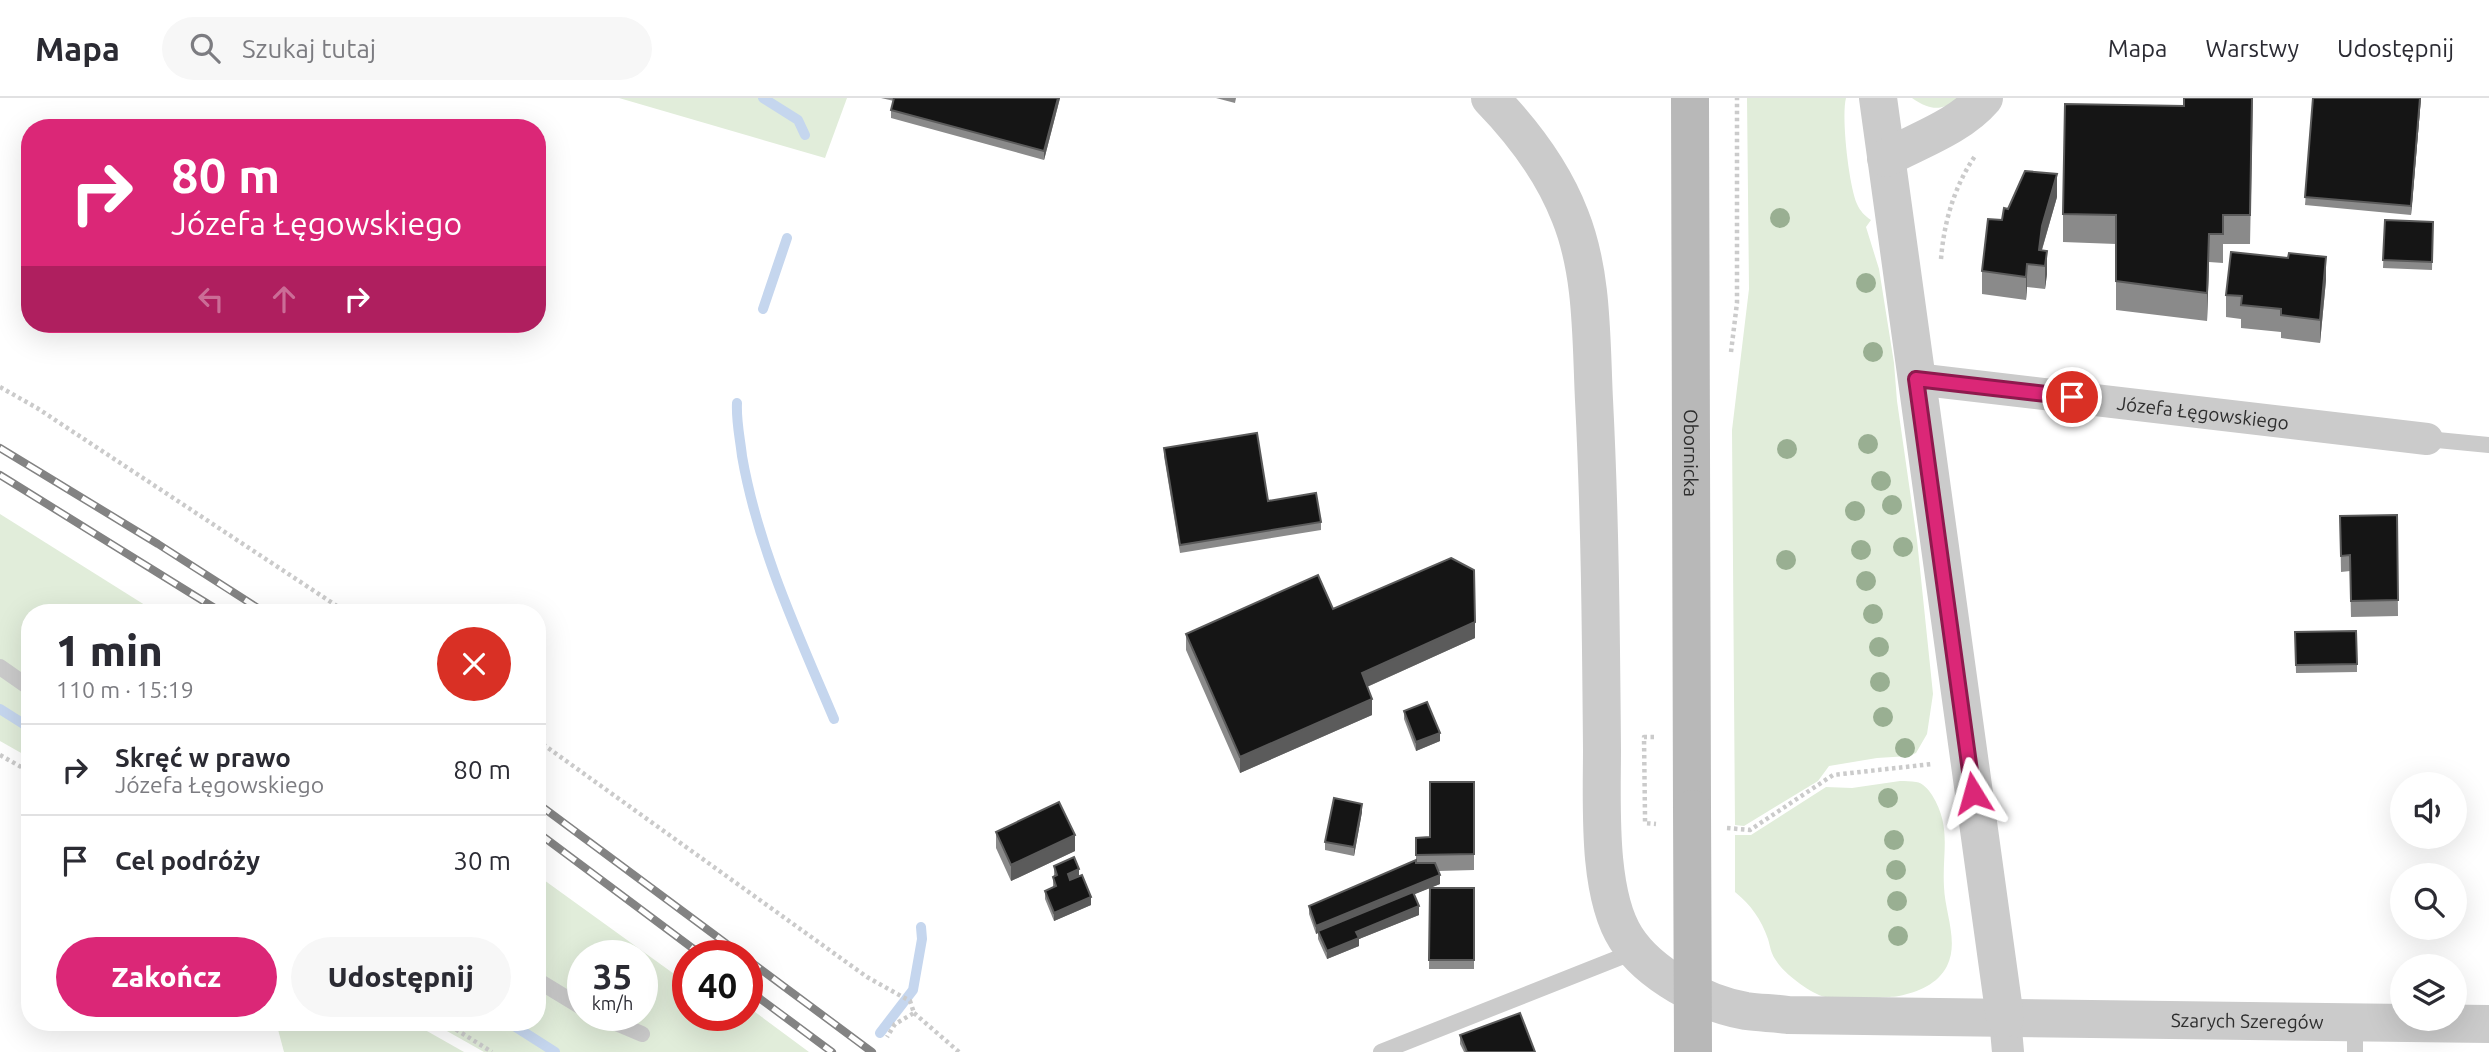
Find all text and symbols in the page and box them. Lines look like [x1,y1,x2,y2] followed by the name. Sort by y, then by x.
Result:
[162,17,652,80] search box
[186,29,224,67] icon: search
[35,30,120,67] text: Mapa
[242,34,376,63] text: Szukaj tutaj
[2108,35,2167,62] text: Mapa
[2205,35,2299,62] text: Warstwy
[2337,35,2454,62] text: Udostępnij
[56,147,147,238] icon: right
[171,147,280,202] text: 80 m
[171,205,462,241] text: Józefa Łęgowskiego
[192,280,230,318] icon: left
[265,280,303,318] icon: ahead
[338,280,376,318] icon: right
[2042,367,2102,427] pin
[2053,378,2091,416] icon: arrive
[2116,392,2290,434] street label: Józefa Łęgowskiego
[1680,409,1702,497] street label: Obornicka
[56,627,163,674] text: 1 min
[437,627,511,701] button: close
[56,677,194,702] text: 110 m · 15:19
[115,743,291,772] text: Skręć w prawo
[56,751,94,789] icon: right
[453,755,511,784] text: 80 m
[1936,756,2010,830] position arrow
[115,772,324,797] text: Józefa Łęgowskiego
[2390,772,2467,1031] map controls
[2390,772,2467,849] button: sound
[56,842,94,880] icon: arrive
[115,846,260,875] text: Cel podróży
[453,846,511,875] text: 30 m
[2390,863,2467,940] button: search
[56,937,277,1017] button: Zakończ
[291,937,511,1017] button: Udostępnij
[672,940,763,1031] speed limit sign: 40
[2390,954,2467,1031] button: layers
[593,956,632,996] text: 35
[592,993,633,1013] text: km/h
[2171,1009,2324,1033] street label: Szarych Szeregów

